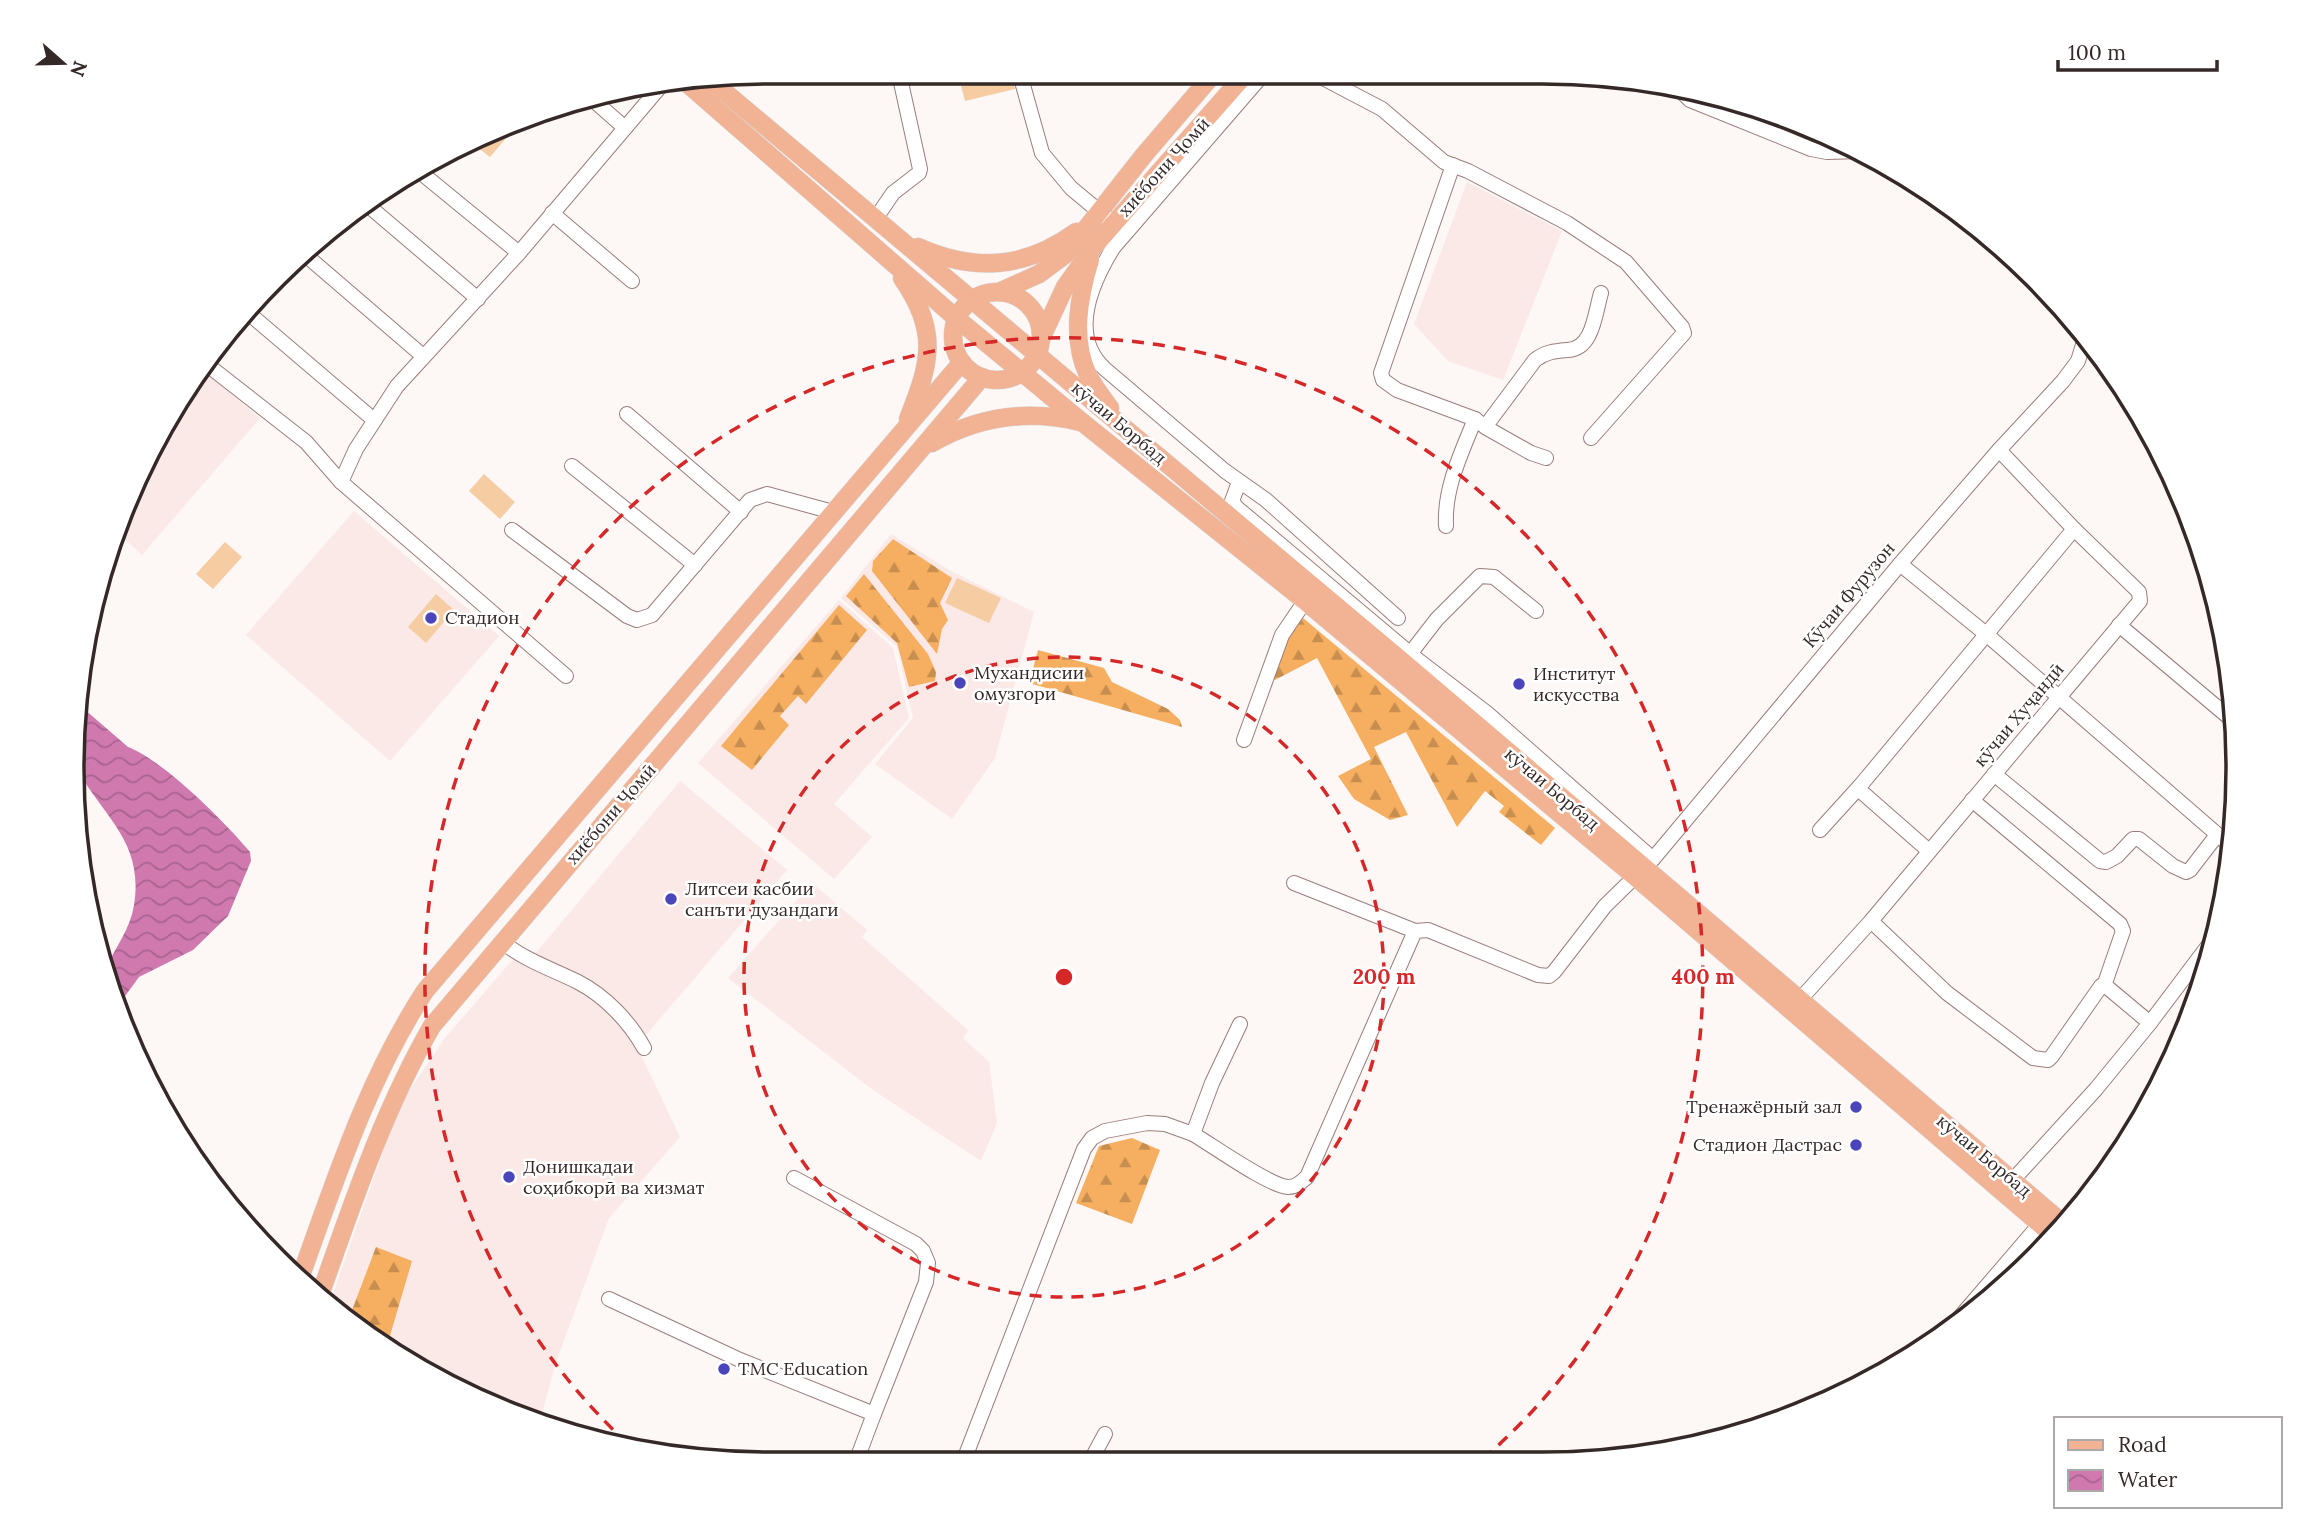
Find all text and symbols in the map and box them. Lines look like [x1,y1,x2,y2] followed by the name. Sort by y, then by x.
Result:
[28,28,98,98] north arrow
[2058,28,2217,72] scale bar
[2068,39,2126,66] text: 100 m
[65,58,93,80] text: N
[1113,112,1214,221] street label: хиёбони Ҷомӣ
[1067,376,1172,469] street label: кӯчаи Борбад
[1798,537,1900,652] street label: Кӯчаи Фурузон
[445,606,519,629] place label: Стадион
[423,610,439,626] marker: Стадион
[1969,658,2069,771] street label: кӯчаи Хуҷандӣ
[974,661,1084,705] place label: Мухандисии омузгори
[1533,662,1620,706] place label: Институт искусства
[952,675,968,691] marker: Мухандисии омузгори
[1511,676,1527,692] marker: Институт искусства
[1500,742,1605,835] street label: кӯчаи Борбад
[561,759,661,869] street label: хиёбони Ҷомӣ
[685,877,838,921] place label: Литсеи касбии санъти дузандаги
[663,891,679,907] marker: Литсеи касбии санъти дузандаги
[1353,963,1415,990] text: 200 m
[1671,963,1735,990] text: 400 m
[1052,965,1076,989] centre of rings
[1686,1095,1842,1118] place label: Тренажёрный зал
[1848,1099,1864,1115] marker: Тренажёрный зал
[1932,1109,2037,1202] street label: кӯчаи Борбад
[1693,1133,1842,1156] place label: Стадион Дастрас
[1848,1137,1864,1153] marker: Стадион Дастрас
[523,1155,705,1199] place label: Донишкадаи соҳибкорӣ ва хизмат
[501,1169,517,1185] marker: Донишкадаи соҳибкорӣ ва хизмат
[738,1357,868,1380] place label: TMC Education
[716,1361,732,1377] marker: TMC Education
[2054,1417,2282,1508] legend
[2118,1431,2167,1458] text: Road
[2118,1466,2177,1493] text: Water

